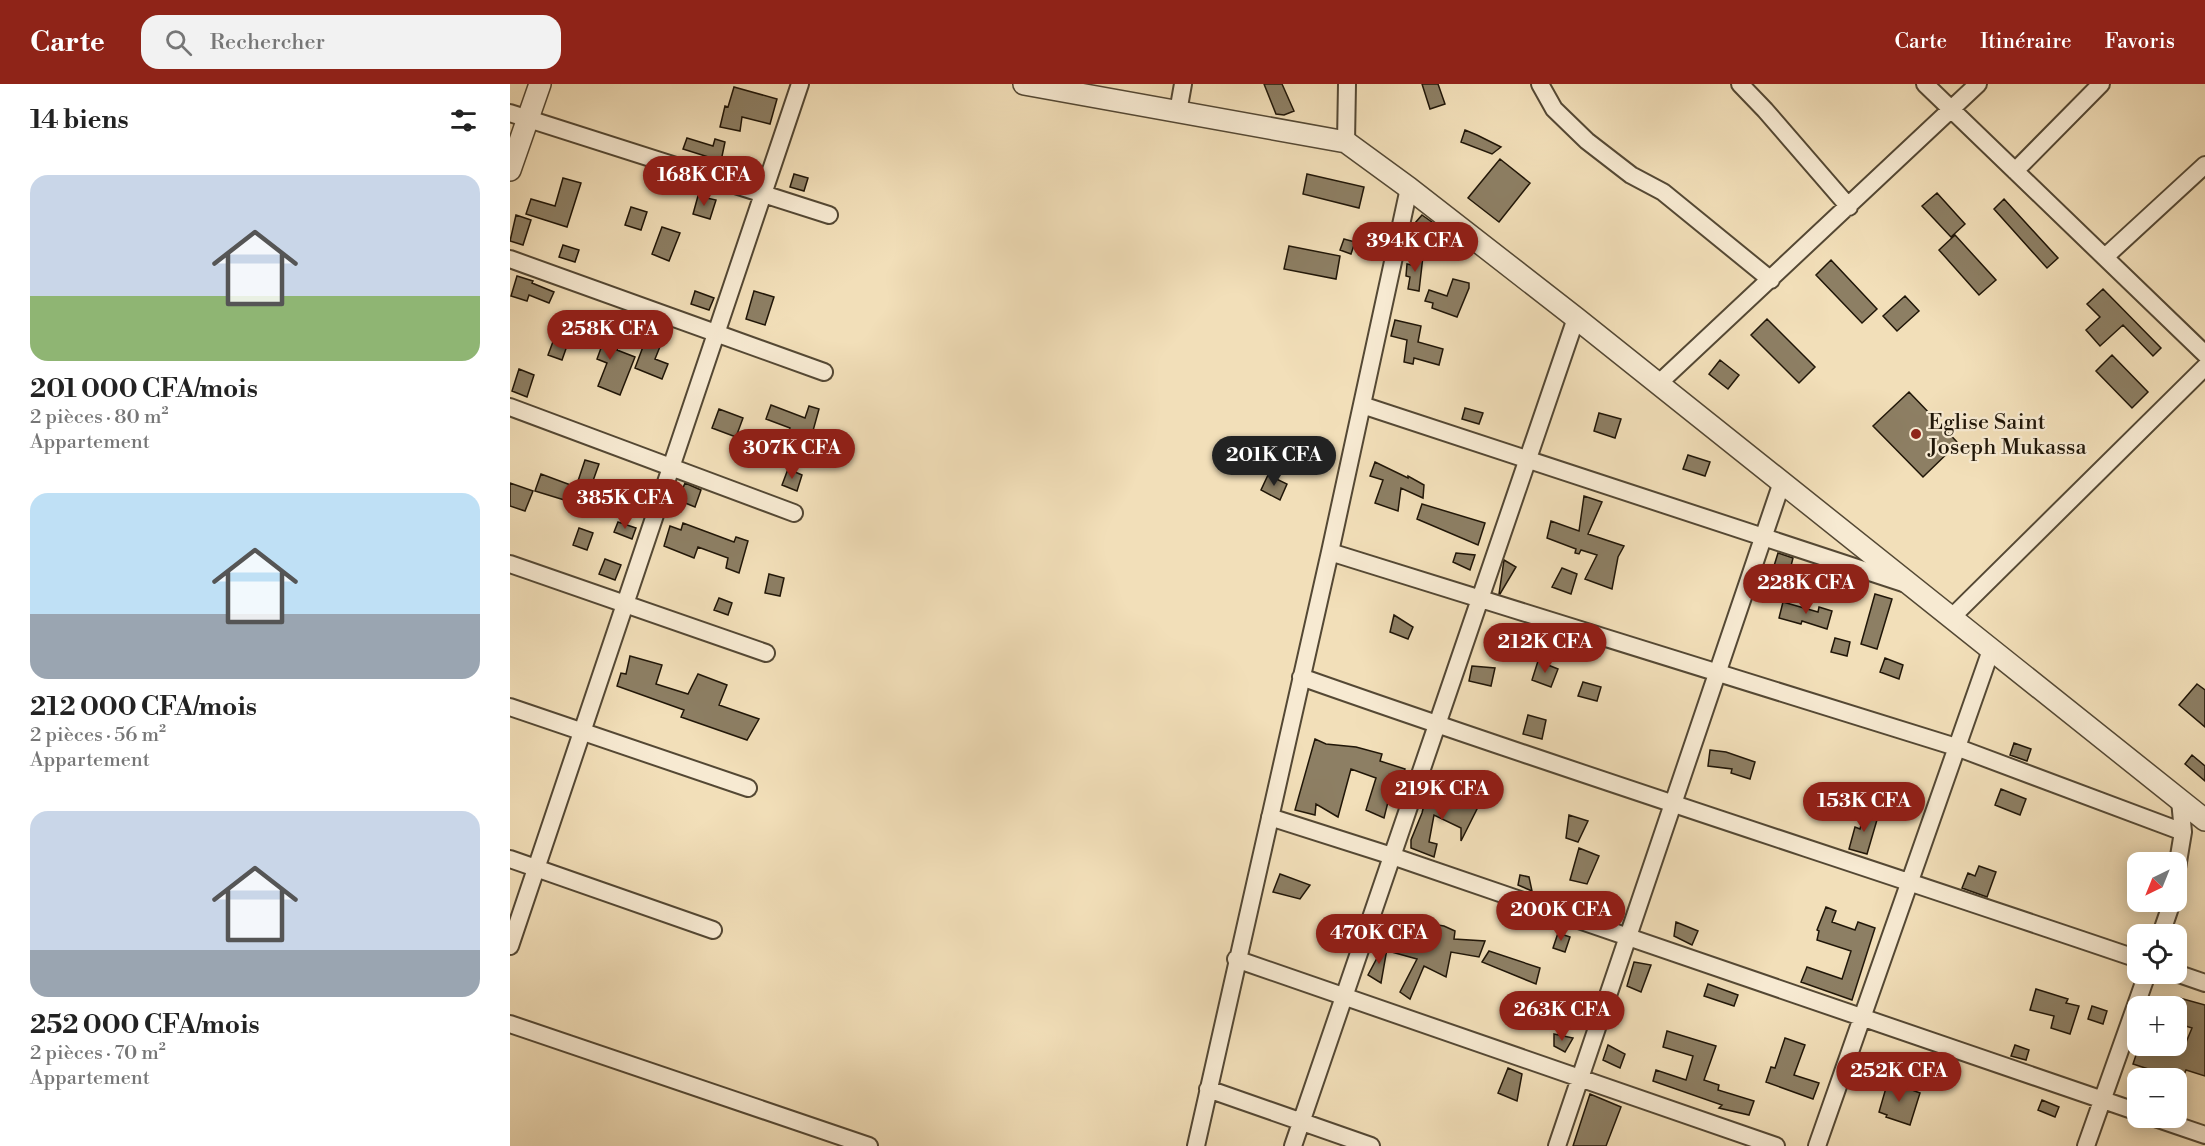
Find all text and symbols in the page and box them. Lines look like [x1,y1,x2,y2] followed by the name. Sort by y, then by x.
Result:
[141,15,561,69] search box
[30,25,105,60] text: Carte
[162,26,195,59] icon: search
[210,29,325,56] text: Rechercher
[1895,29,1947,55] text: Carte
[1980,29,2072,55] text: Itinéraire
[2105,29,2175,55] text: Favoris
[30,104,129,136] text: 14 biens
[447,104,480,137] icon: filters
[642,156,766,207] pin: 168K CFA
[657,163,751,188] text: 168K CFA
[201,214,309,322] icon: home
[1353,222,1477,273] pin: 394K CFA
[1366,229,1464,254] text: 394K CFA
[548,310,672,361] pin: 258K CFA
[561,317,659,342] text: 258K CFA
[30,373,258,405] text: 201 000 CFA/mois
[30,405,168,430] text: 2 pièces · 80 m²
[1927,409,2087,461] place label: Eglise Saint Joseph Mukassa
[1909,427,1923,441] marker: Eglise Saint Joseph Mukassa
[730,429,854,480] pin: 307K CFA
[30,430,150,455] text: Appartement
[743,436,841,461] text: 307K CFA
[1212,436,1336,487] pin: 201K CFA
[1226,443,1322,468] text: 201K CFA
[563,479,687,530] pin: 385K CFA
[576,486,674,511] text: 385K CFA
[201,532,309,640] icon: home
[1744,564,1868,615] pin: 228K CFA
[1757,571,1855,596] text: 228K CFA
[1483,623,1607,674] pin: 212K CFA
[1497,630,1593,655] text: 212K CFA
[30,691,257,723] text: 212 000 CFA/mois
[30,723,166,748] text: 2 pièces · 56 m²
[30,748,150,773] text: Appartement
[1380,770,1504,821] pin: 219K CFA
[1395,777,1489,802] text: 219K CFA
[1802,782,1926,833] pin: 153K CFA
[1817,789,1911,814] text: 153K CFA
[201,850,309,958] icon: home
[2127,852,2187,912] north arrow
[2127,852,2187,1128] map controls
[1499,891,1623,942] pin: 200K CFA
[1510,898,1612,923] text: 200K CFA
[1317,914,1441,965] pin: 470K CFA
[1330,921,1428,946] text: 470K CFA
[2127,924,2187,984] button: locate
[1500,991,1624,1042] pin: 263K CFA
[2127,996,2187,1056] button: +
[1513,998,1611,1023] text: 263K CFA
[30,1009,260,1041] text: 252 000 CFA/mois
[30,1041,166,1066] text: 2 pièces · 70 m²
[1837,1052,1961,1103] pin: 252K CFA
[1850,1059,1948,1084] text: 252K CFA
[30,1066,150,1091] text: Appartement
[2127,1068,2187,1128] button: −

